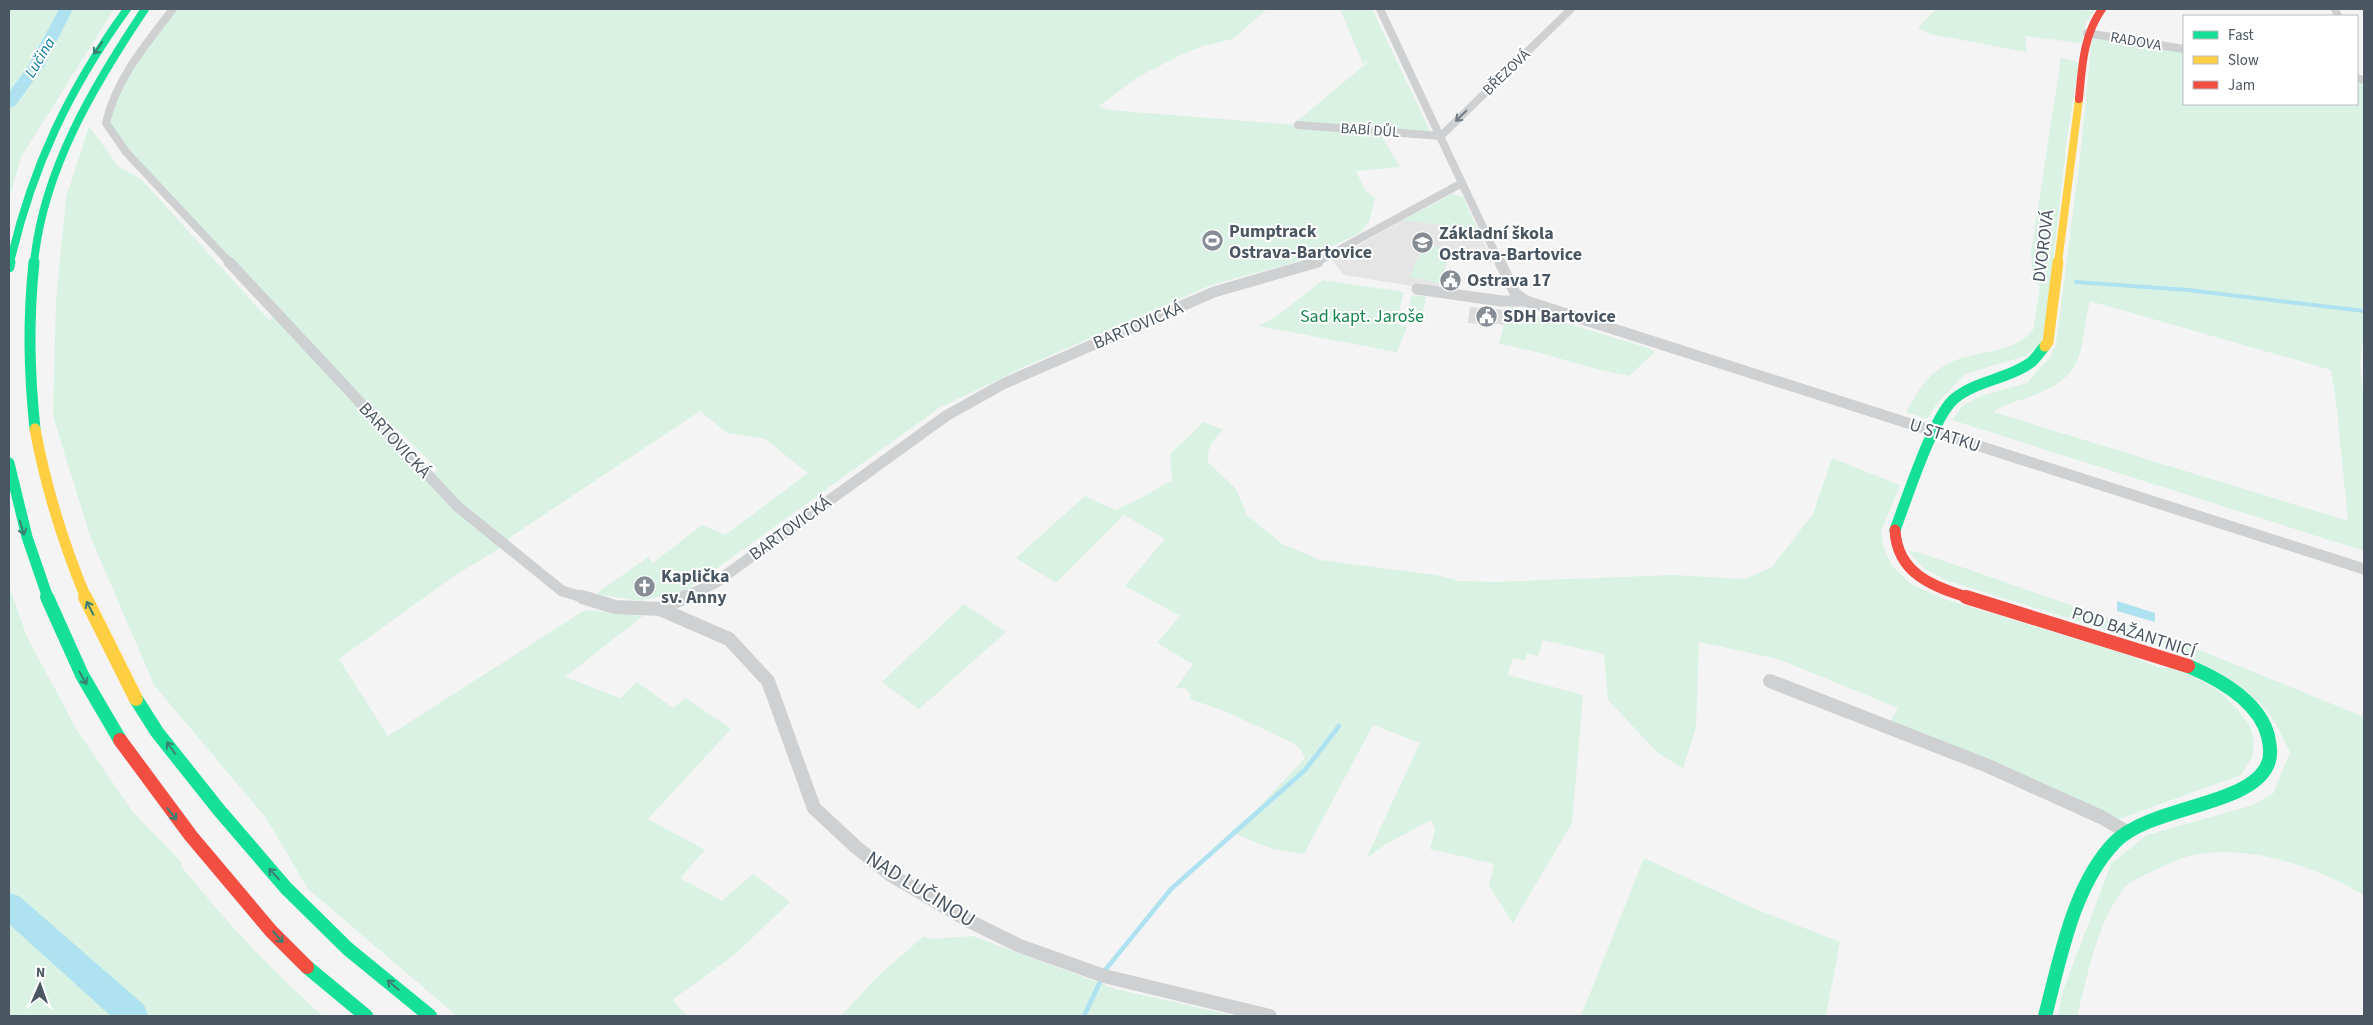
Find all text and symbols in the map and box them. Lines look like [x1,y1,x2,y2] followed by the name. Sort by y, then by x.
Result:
[2183,15,2358,105] legend
[2228,25,2254,46] text: Fast
[2109,27,2164,56] street label: RADOVA
[19,33,61,82] water label: Lučina
[93,41,104,54] one-way arrow
[1478,44,1535,100] street label: BŘEZOVÁ
[2228,50,2259,71] text: Slow
[2228,75,2255,96] text: Jam
[1454,110,1467,122] one-way arrow
[1340,118,1400,143] street label: BABÍ DŮL
[2027,208,2060,284] street label: DVOROVÁ
[1229,219,1372,265] place label: Pumptrack Ostrava-Bartovice
[1439,221,1582,267] place label: Základní škola Ostrava-Bartovice
[1201,229,1225,253] sports icon: Pumptrack Ostrava-Bartovice
[1411,231,1435,255] school or university icon: Základní škola Ostrava-Bartovice
[1439,268,1463,292] public building icon: Ostrava 17
[1467,268,1551,293] place label: Ostrava 17
[1089,295,1187,356] street label: BARTOVICKÁ
[1300,304,1424,329] park label: Sad kapt. Jaroše
[1475,304,1499,328] public building icon: SDH Bartovice
[1503,304,1616,329] place label: SDH Bartovice
[353,397,437,484] street label: BARTOVICKÁ
[1906,412,1984,459] street label: U STATKU
[744,490,837,567] street label: BARTOVICKÁ
[18,520,28,536] one-way arrow
[661,564,730,610] place label: Kaplička sv. Anny
[633,574,657,598] church icon: Kaplička sv. Anny
[85,601,95,616] one-way arrow
[2069,601,2200,665] street label: POD BAŽANTNICÍ
[78,671,88,685] one-way arrow
[166,742,177,755] one-way arrow
[167,807,177,821] one-way arrow
[861,843,981,935] street label: NAD LUČINOU
[268,867,280,880] one-way arrow
[272,931,284,944] one-way arrow
[15,960,65,1010] north arrow
[35,963,45,983] text: N
[386,979,399,990] one-way arrow

